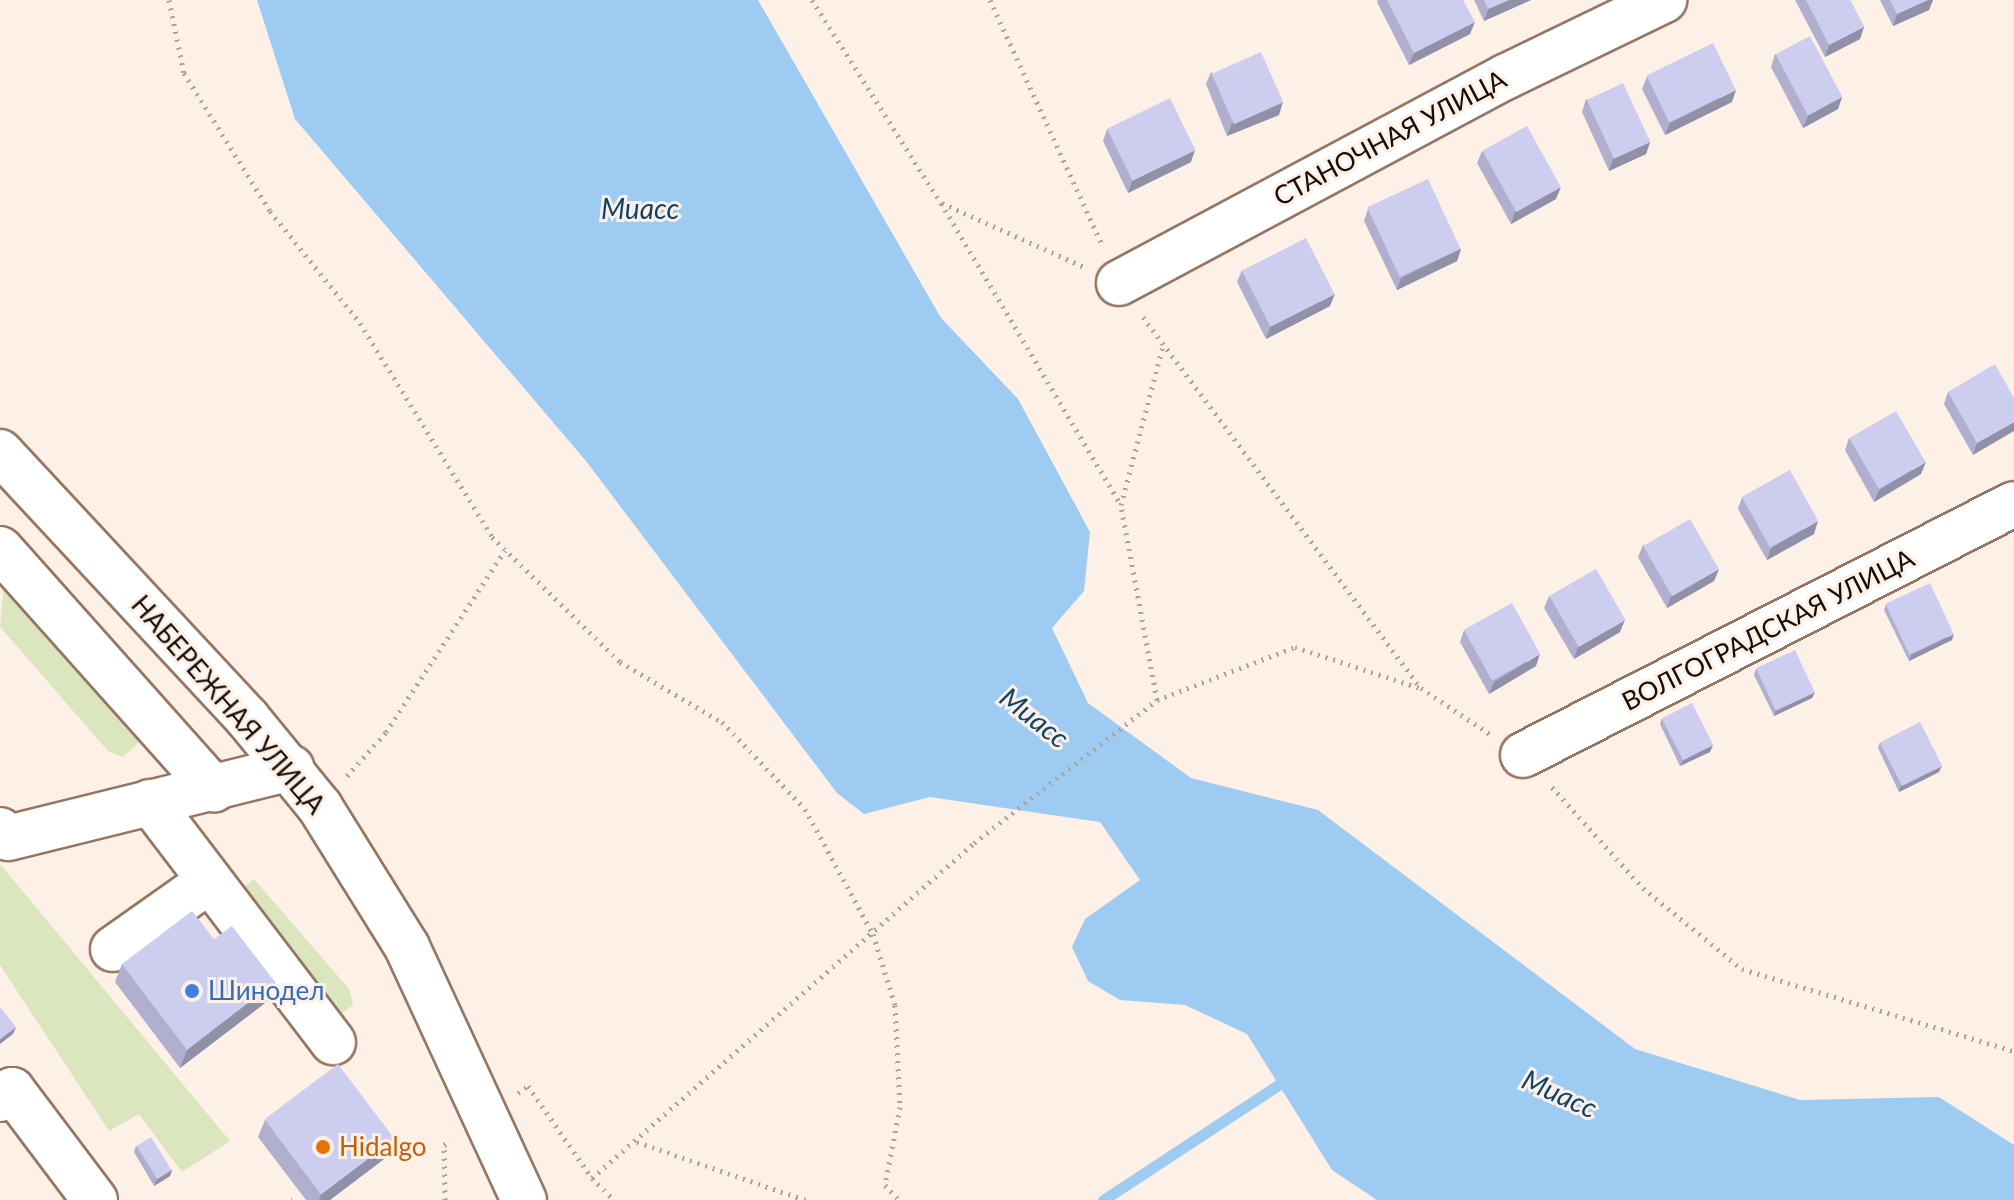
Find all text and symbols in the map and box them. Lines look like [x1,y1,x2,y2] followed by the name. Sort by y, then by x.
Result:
[1268,63,1512,213] street label: СТАНОЧНАЯ УЛИЦА
[601,191,679,225] water label: Миасс
[1617,543,1919,717] street label: ВОЛГОГРАДСКАЯ УЛИЦА
[125,590,331,820] street label: НАБЕРЕЖНАЯ УЛИЦА
[994,680,1076,754] water label: Миасс
[208,975,324,1007] place label: Шинодел
[183,982,201,1000] marker: Шинодел
[1517,1062,1603,1124] water label: Миасс
[339,1131,427,1163] place label: Hidalgo
[314,1138,332,1156] marker: Hidalgo

